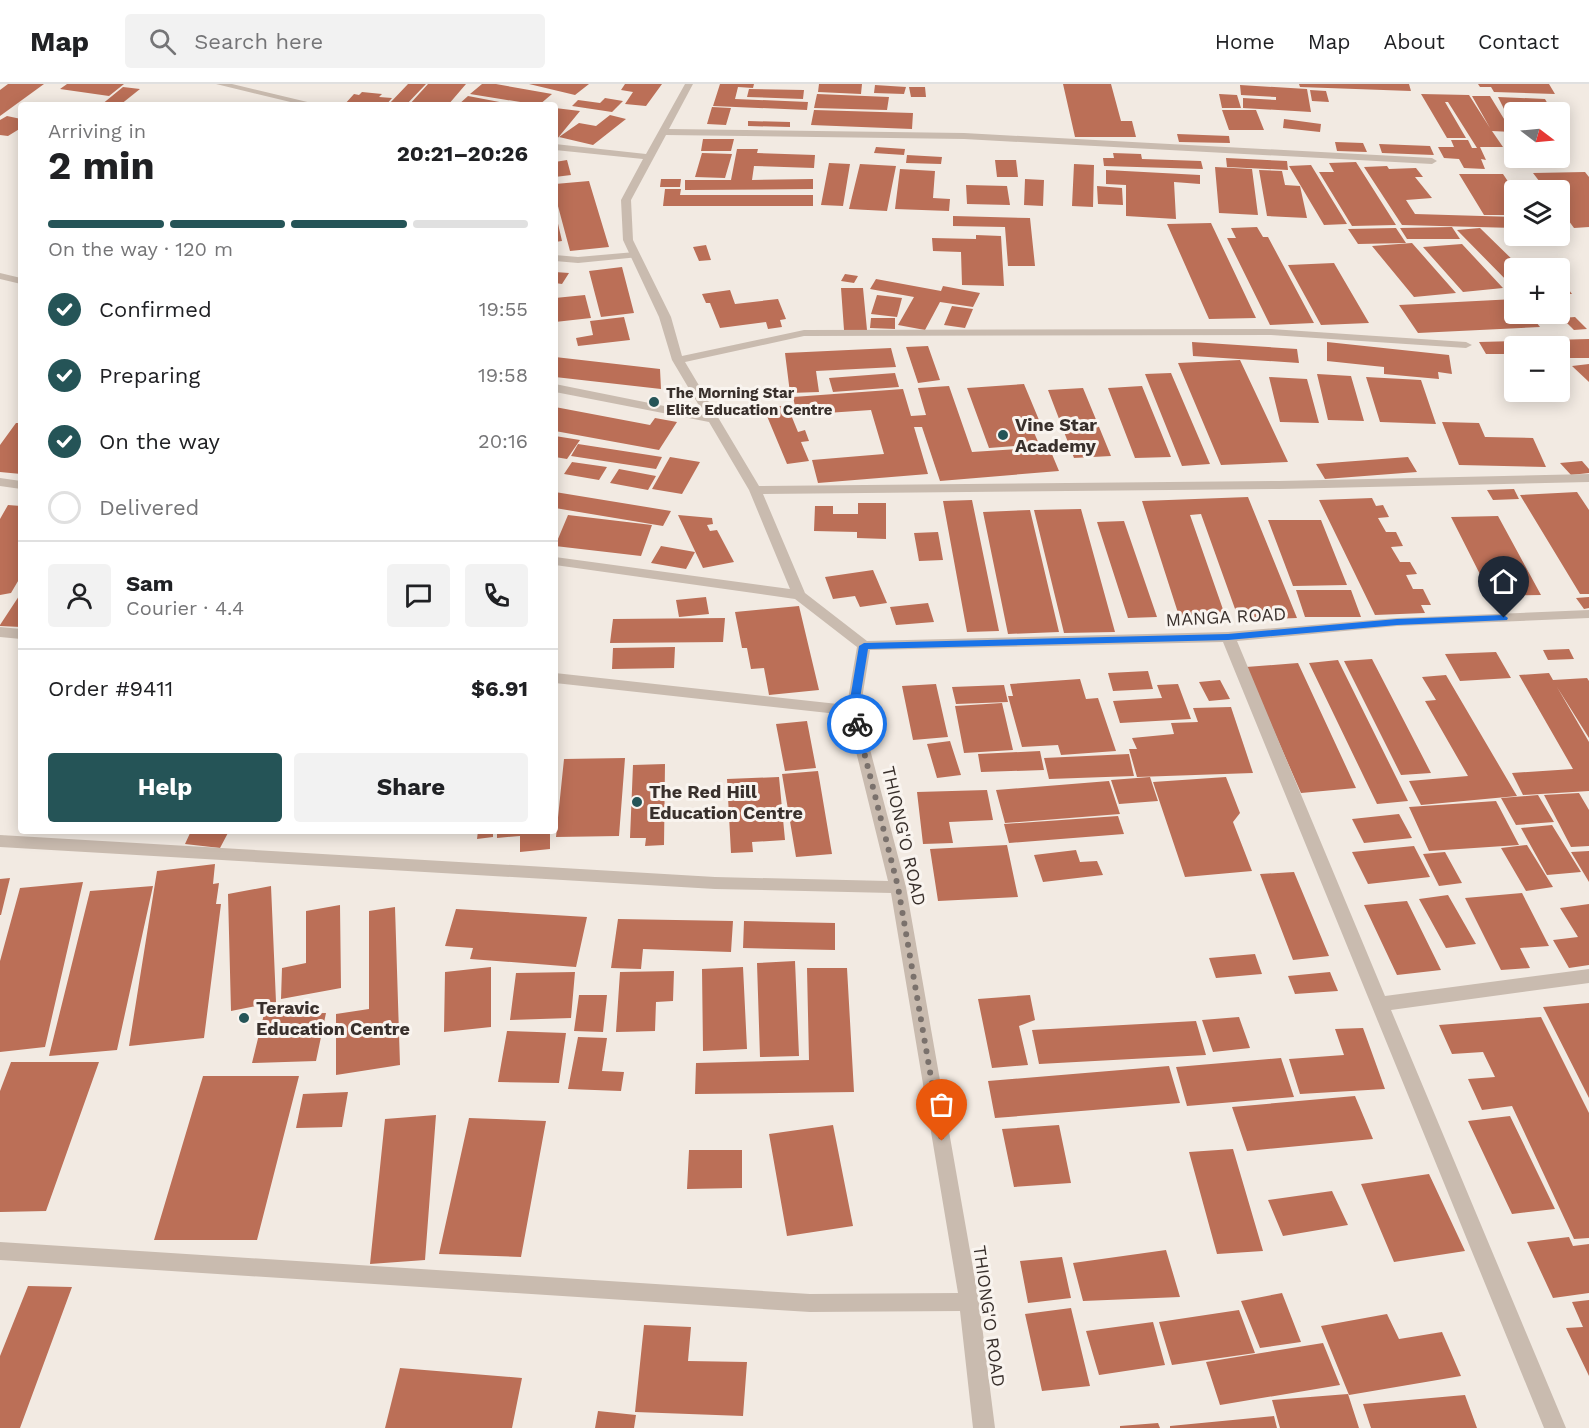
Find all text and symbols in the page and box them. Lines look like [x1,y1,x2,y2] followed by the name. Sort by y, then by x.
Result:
[125,14,545,68] search box
[30,25,89,58] text: Map
[146,25,179,58] icon: search
[194,29,323,54] text: Search here
[1215,29,1275,54] text: Home
[1308,29,1351,54] text: Map
[1384,29,1445,54] text: About
[1478,29,1559,54] text: Contact
[1504,102,1570,168] north arrow
[1504,102,1570,402] map controls
[48,119,146,143] text: Arriving in
[397,141,528,166] text: 20:21–20:26
[48,143,155,188] text: 2 min
[1504,180,1570,246] button: layers
[48,237,233,261] text: On the way · 120 m
[1504,258,1570,324] button: +
[48,293,81,326] icon: check
[99,297,212,322] text: Confirmed
[479,297,528,321] text: 19:55
[1504,336,1570,402] button: −
[48,359,81,392] icon: check
[99,363,200,388] text: Preparing
[478,363,528,387] text: 19:58
[666,384,833,419] place label: The Morning Star Elite Education Centre
[647,395,661,409] marker: The Morning Star Elite Education Centre
[1015,414,1097,456] place label: Vine Star Academy
[48,425,81,458] icon: check
[996,428,1010,442] marker: Vine Star Academy
[99,429,220,454] text: On the way
[478,429,528,453] text: 20:16
[99,495,199,520] text: Delivered
[1478,556,1529,618] pin
[48,564,111,627] button: person
[387,564,450,627] button: chat
[465,564,528,627] button: phone
[1487,565,1520,598] icon: home
[126,571,174,596] text: Sam
[126,596,244,620] text: Courier · 4.4
[1165,603,1287,630] street label: MANGA ROAD
[48,676,173,701] text: Order #9411
[471,676,528,701] text: $6.91
[827,694,887,754] courier
[841,708,874,741] icon: bike
[48,753,282,822] button: Help
[294,753,528,822] button: Share
[878,764,931,908] street label: THIONG'O ROAD
[649,781,803,823] place label: The Red Hill Education Centre
[630,795,644,809] marker: The Red Hill Education Centre
[256,997,410,1039] place label: Teravic Education Centre
[237,1011,251,1025] marker: Teravic Education Centre
[916,1079,967,1141] pin
[925,1088,958,1121] icon: bag
[969,1244,1010,1388] street label: THIONG'O ROAD

